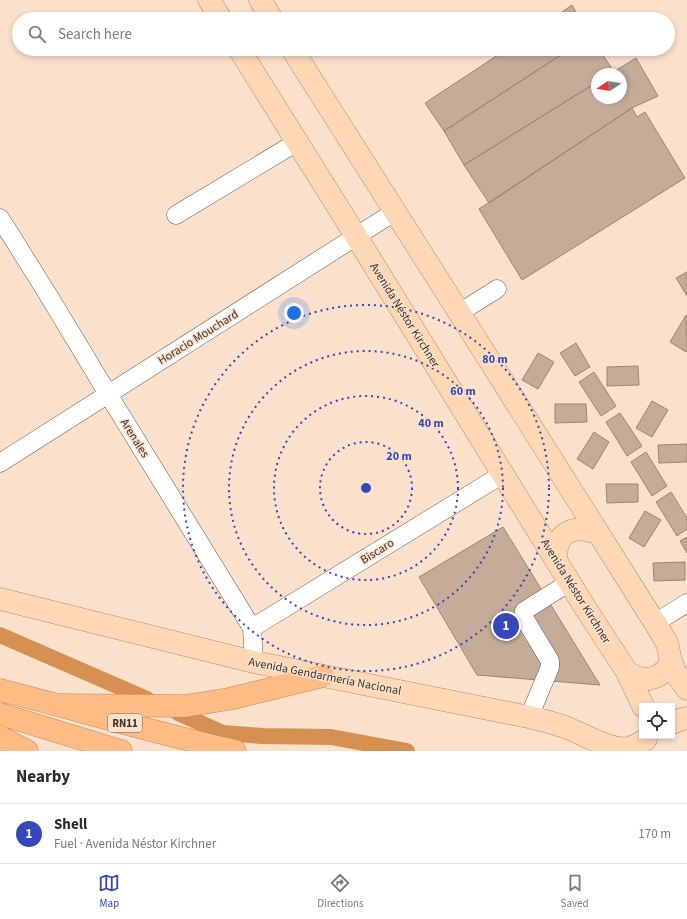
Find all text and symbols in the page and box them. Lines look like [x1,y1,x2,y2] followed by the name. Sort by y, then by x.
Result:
[12,12,675,56] search box
[26,23,48,45] icon: search
[58,24,132,45] text: Search here
[591,68,627,104] north arrow
[365,260,444,372] street label: Avenida Néstor Kirchner
[284,303,304,323] your location
[155,306,242,369] street label: Horacio Mouchard
[482,351,508,368] text: 80 m
[450,383,476,400] text: 60 m
[116,415,153,461] street label: Arenales
[418,415,444,432] text: 40 m
[386,448,412,465] text: 20 m
[359,481,373,495] centre of rings
[357,534,397,568] street label: Biscaro
[536,536,615,648] street label: Avenida Néstor Kirchner
[493,611,519,641] pin: 1
[247,653,403,700] street label: Avenida Gendarmería Nacional
[639,703,675,739] map controls
[639,703,675,739] button: locate
[108,714,142,732] road number: RN11
[16,765,70,789] text: Nearby
[54,814,87,835] text: Shell
[26,825,32,843] text: 1
[638,825,671,843] text: 170 m
[54,835,216,853] text: Fuel · Avenida Néstor Kirchner
[98,872,120,911] tab: Map
[317,872,364,911] tab: Directions
[561,872,589,911] tab: Saved

